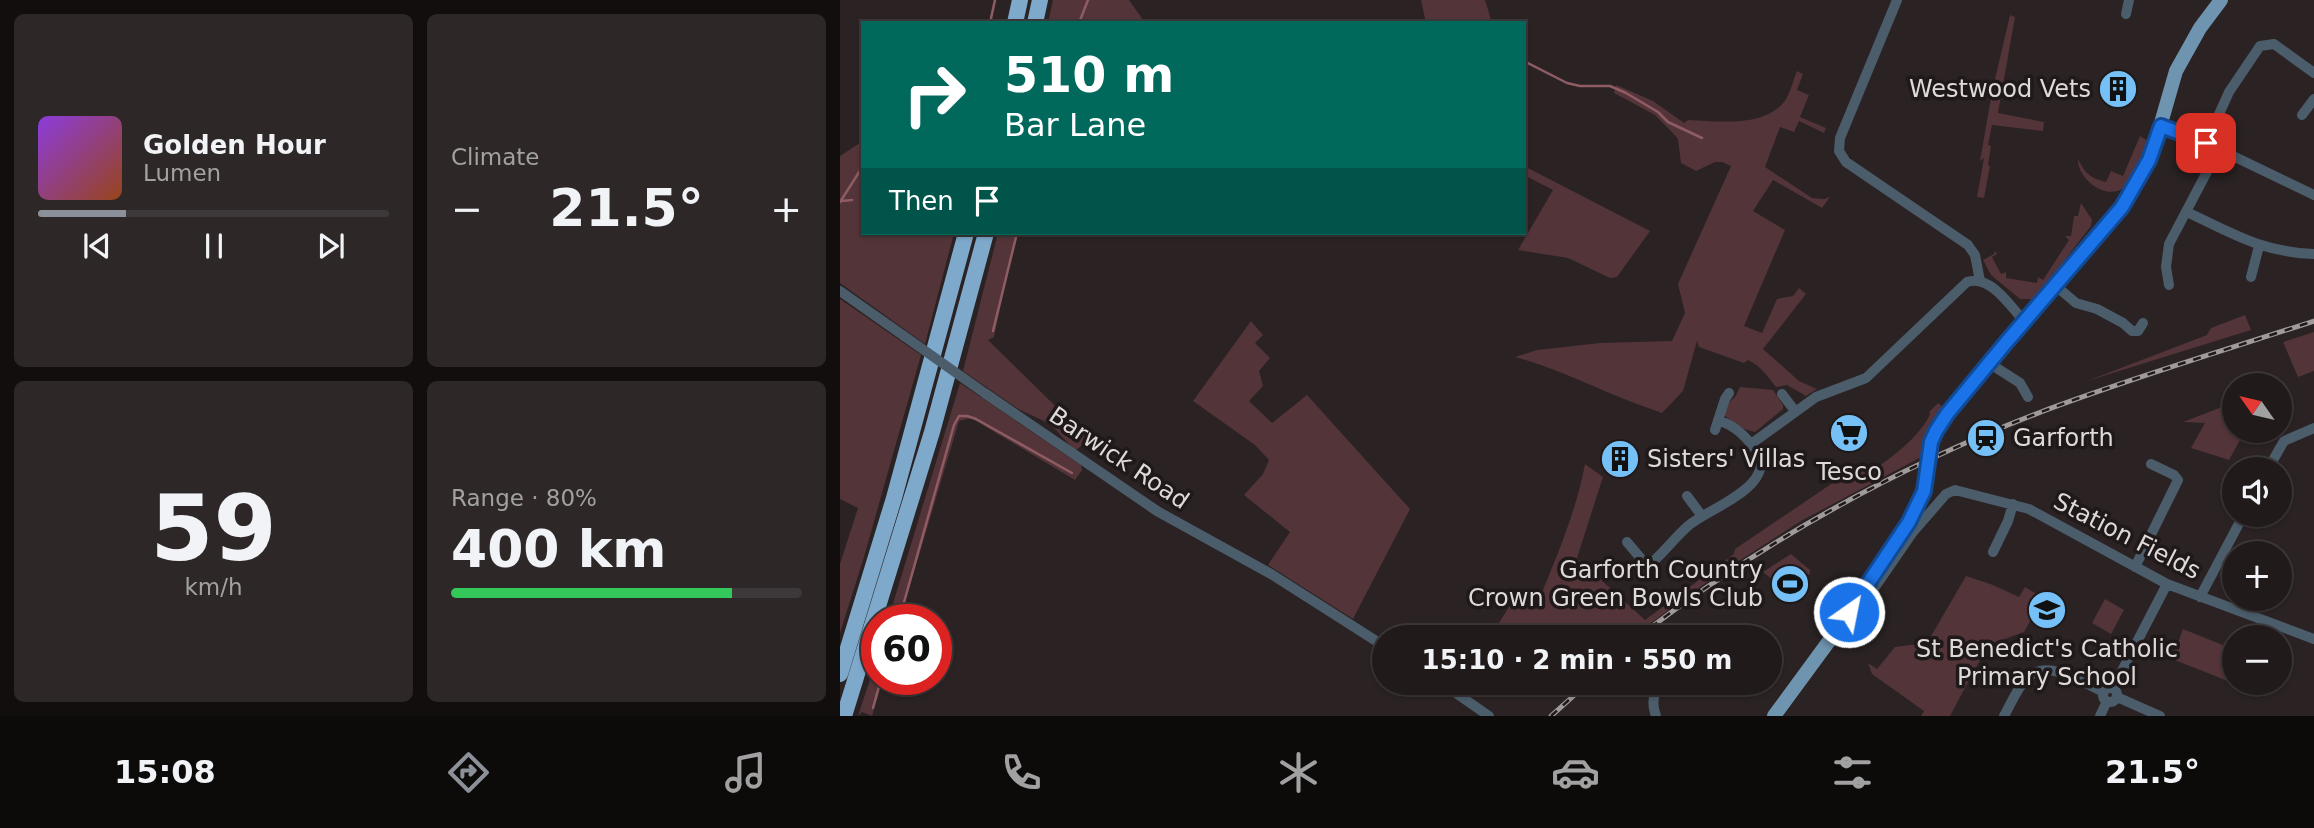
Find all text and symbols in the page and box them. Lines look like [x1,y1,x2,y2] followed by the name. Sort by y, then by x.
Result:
[1004,47,1174,104] text: 510 m
[889,49,980,140] icon: right
[2097,68,2139,110] building icon: Westwood Vets
[1909,75,2091,103] place label: Westwood Vets
[1004,106,1146,144] text: Bar Lane
[2176,113,2236,173] pin
[2187,124,2225,162] icon: arrive
[143,130,326,160] text: Golden Hour
[451,144,540,170] text: Climate
[143,160,221,186] text: Lumen
[549,178,704,238] text: 21.5°
[968,182,1006,220] icon: arrive
[889,186,954,216] text: Then
[451,187,483,231] text: −
[770,187,802,231] text: +
[78,227,116,265] icon: previous
[195,227,233,265] icon: pause
[312,227,350,265] icon: next
[2222,373,2292,443] north arrow
[2222,373,2292,695] map controls
[1044,401,1194,515] street label: Barwick Road
[1828,412,1870,454] supermarket icon: Tesco
[1965,417,2007,459] station icon: Garforth
[2013,424,2114,452] place label: Garforth
[1599,438,1641,480] building icon: Sisters' Villas
[1647,445,1805,473] place label: Sisters' Villas
[2222,457,2292,527] button: sound
[1815,458,1882,486] place label: Tesco
[150,476,277,581] text: 59
[451,485,597,511] text: Range · 80%
[2049,487,2205,585] street label: Station Fields
[451,519,666,579] text: 400 km
[2222,541,2292,611] button: +
[1468,556,1763,612] place label: Garforth Country Crown Green Bowls Club
[1769,563,1811,605] sports icon: Garforth Country Crown Green Bowls Club
[184,574,243,600] text: km/h
[1812,575,1886,649] position arrow
[2026,589,2068,631] school or university icon: St Benedict's Catholic Primary School
[861,604,952,695] speed limit sign: 60
[2222,625,2292,695] button: −
[1916,635,2178,691] place label: St Benedict's Catholic Primary School
[1422,645,1732,675] text: 15:10 · 2 min · 550 m
[444,748,493,797] icon: directions
[721,748,770,797] icon: music
[997,748,1046,797] icon: phone
[1274,748,1323,797] icon: climate
[1551,748,1600,797] icon: car
[1828,748,1877,797] icon: filters
[114,753,216,791] text: 15:08
[2105,753,2200,791] text: 21.5°

